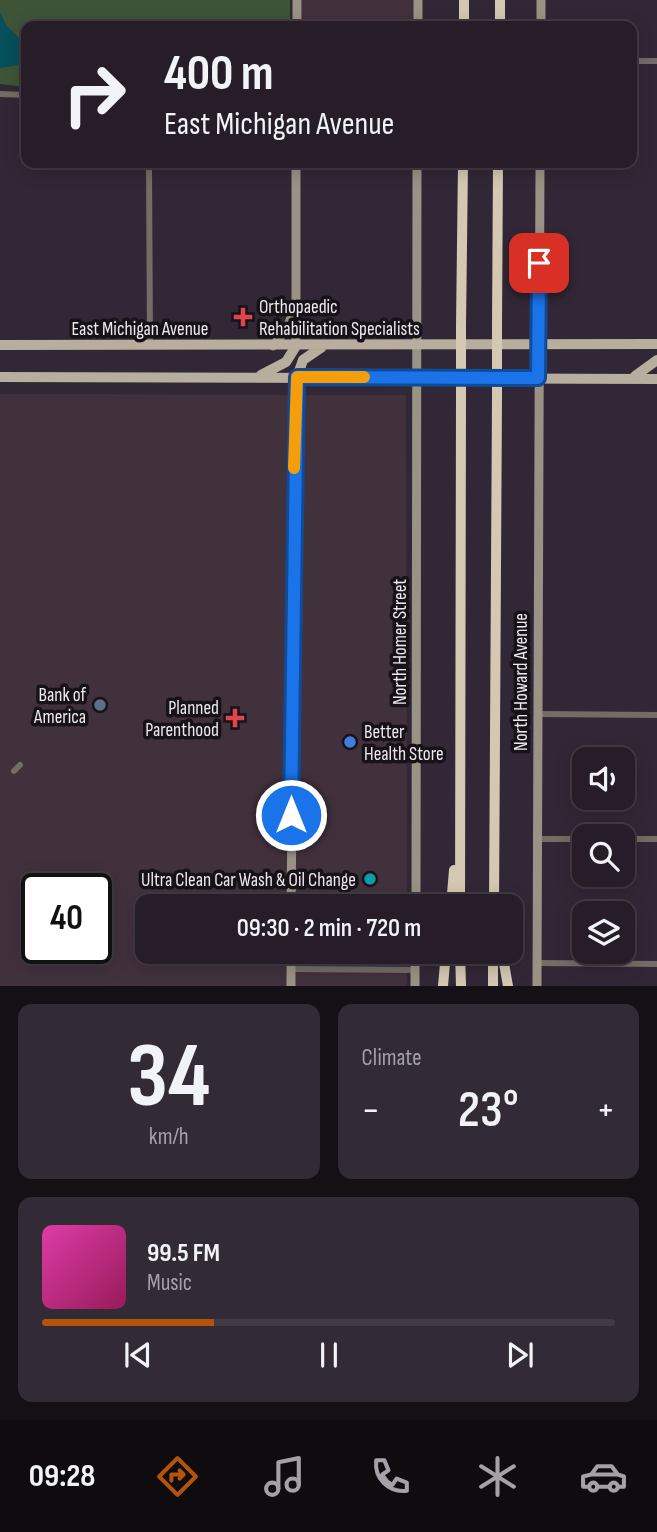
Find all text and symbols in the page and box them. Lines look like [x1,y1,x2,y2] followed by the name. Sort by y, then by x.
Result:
[164,45,274,104] text: 400 m
[49,49,140,140] icon: right
[164,105,394,144] text: East Michigan Avenue
[509,233,569,293] pin
[520,244,558,282] icon: arrive
[259,296,420,341] place label: Orthopaedic Rehabilitation Specialists
[233,307,253,327] marker: Orthopaedic Rehabilitation Specialists
[72,318,208,341] street label: East Michigan Avenue
[389,579,412,705] street label: North Homer Street
[510,613,533,751] street label: North Howard Avenue
[33,684,87,729] place label: Bank of America
[92,697,108,713] marker: Bank of America
[145,697,219,742] place label: Planned Parenthood
[225,708,245,728] marker: Planned Parenthood
[364,721,444,766] place label: Better Health Store
[342,734,358,750] marker: Better Health Store
[572,747,635,964] map controls
[572,747,635,810] button: sound
[254,778,328,852] position arrow
[572,824,635,887] button: search
[141,869,356,892] place label: Ultra Clean Car Wash & Oil Change
[362,871,378,887] marker: Ultra Clean Car Wash & Oil Change
[21,873,112,964] speed limit sign: 40
[572,901,635,964] button: layers
[237,913,421,944] text: 09:30 · 2 min · 720 m
[127,1023,210,1132] text: 34
[362,1044,421,1072] text: Climate
[458,1079,519,1142] text: 23°
[362,1088,380,1133] text: −
[596,1088,615,1133] text: +
[149,1123,189,1151] text: km/h
[147,1238,220,1269] text: 99.5 FM
[147,1269,192,1297] text: Music
[119,1336,157,1374] icon: previous
[310,1336,348,1374] icon: pause
[501,1336,539,1374] icon: next
[153,1452,202,1501] icon: directions
[260,1452,309,1501] icon: music
[366,1452,415,1501] icon: phone
[473,1452,522,1501] icon: climate
[579,1452,628,1501] icon: car
[29,1457,95,1496] text: 09:28

